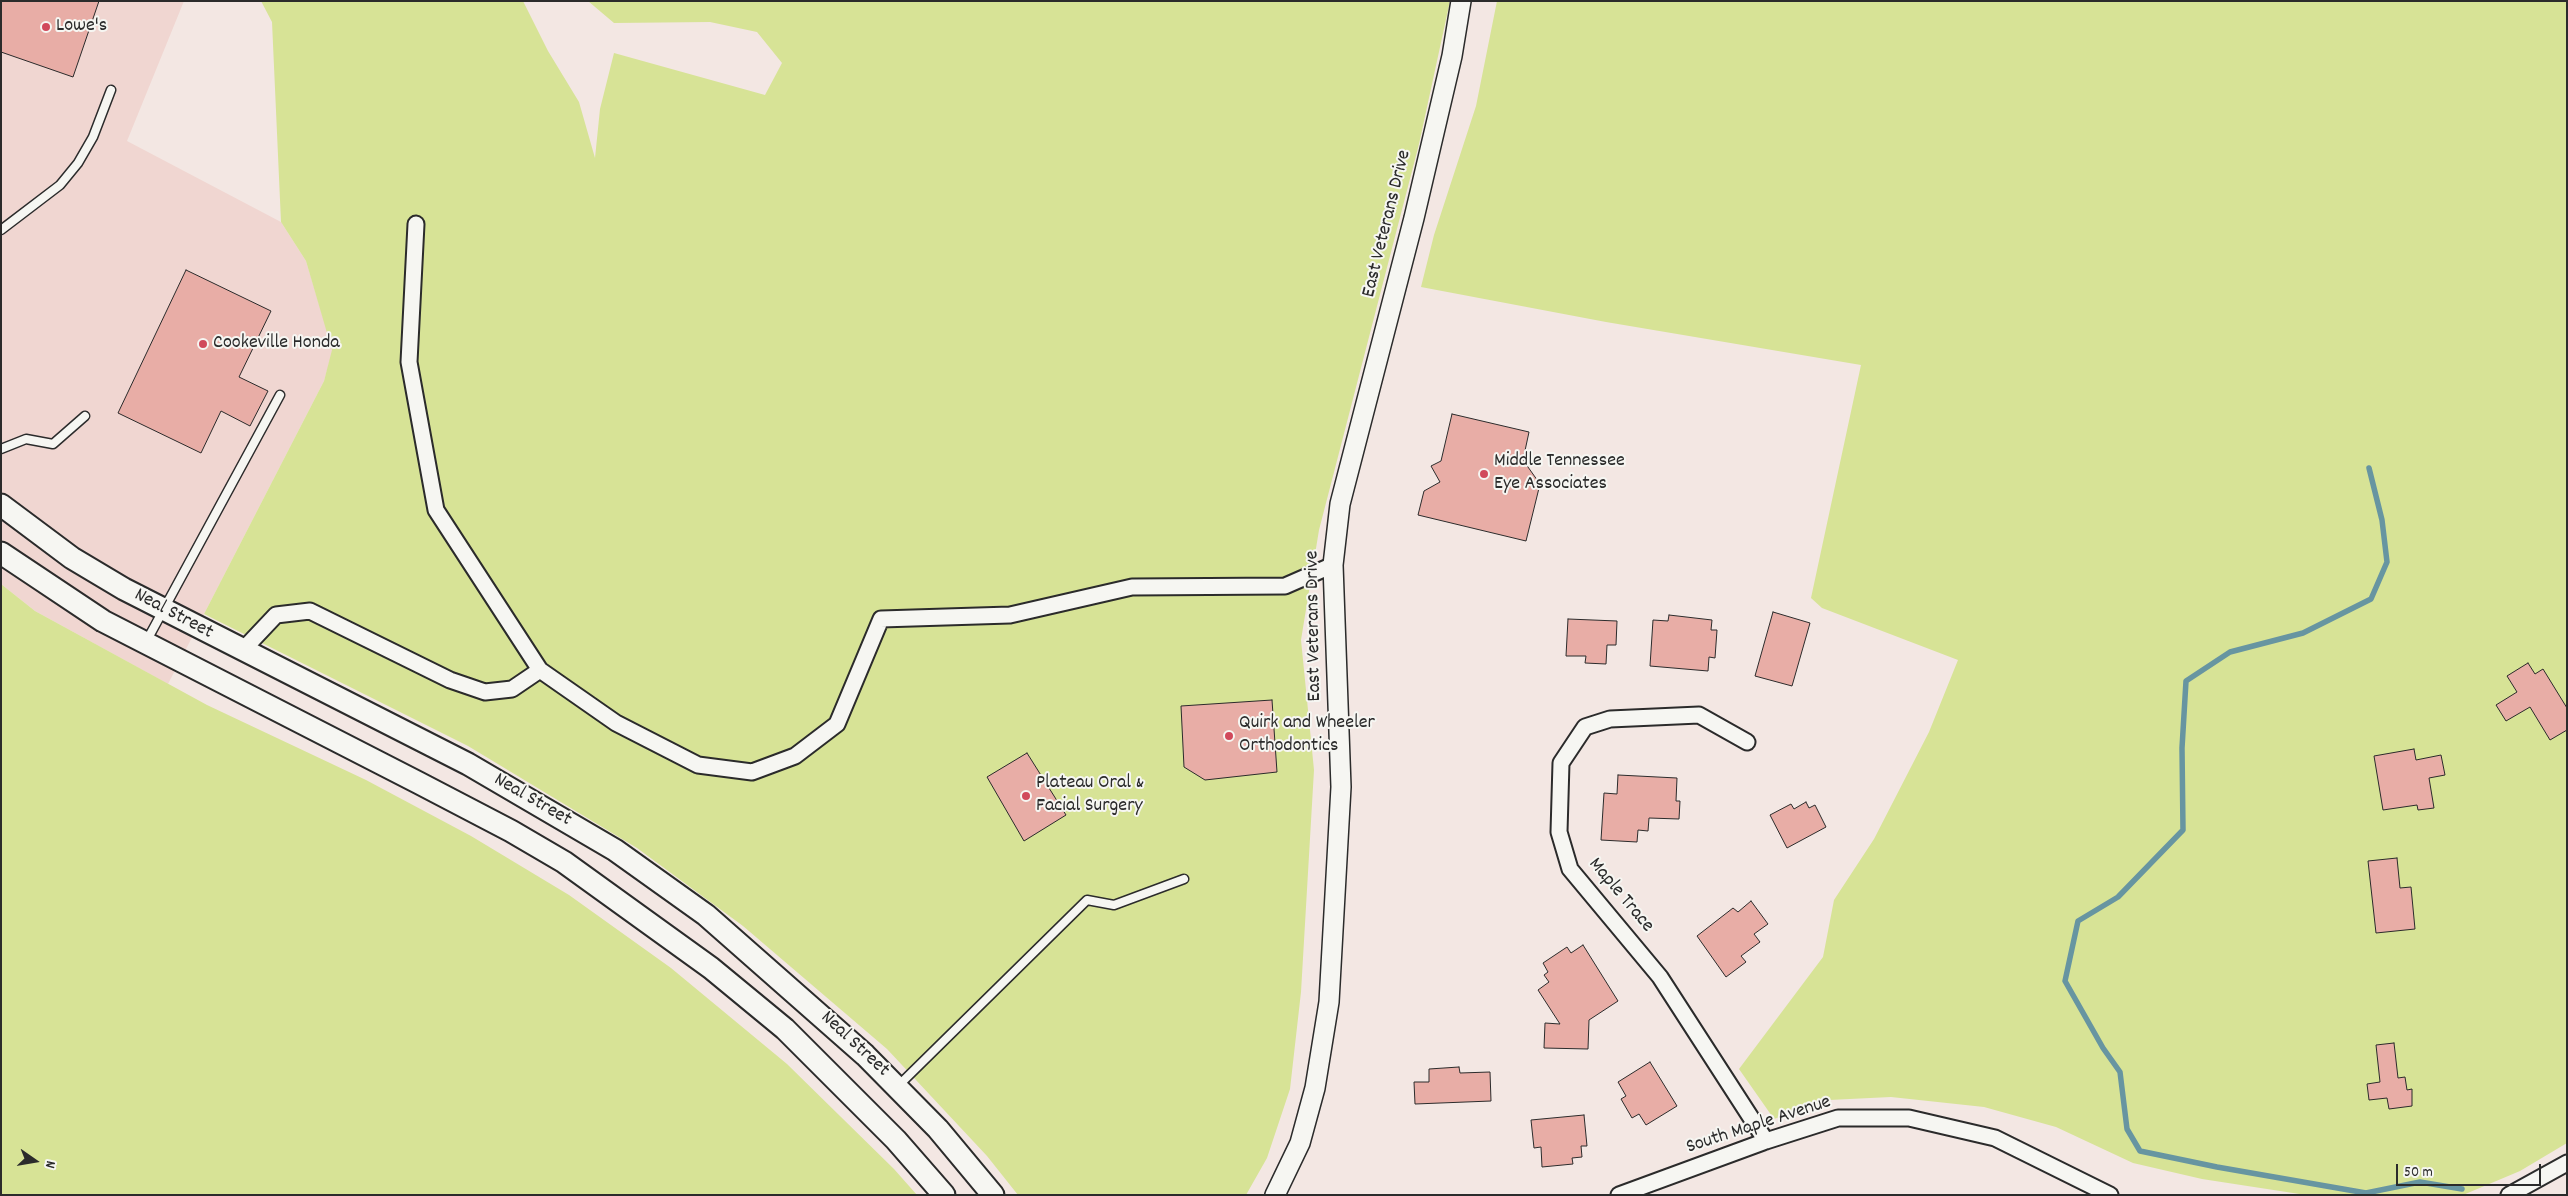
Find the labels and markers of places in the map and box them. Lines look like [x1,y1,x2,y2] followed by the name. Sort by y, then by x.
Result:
[56,15,107,39] place label: Lowe's
[40,21,52,33] marker: Lowe's
[213,332,340,356] place label: Cookeville Honda
[197,338,209,350] marker: Cookeville Honda
[1494,450,1625,497] place label: Middle Tennessee Eye Associates
[1478,468,1490,480] marker: Middle Tennessee Eye Associates
[1239,712,1375,759] place label: Quirk and Wheeler Orthodontics
[1223,730,1235,742] marker: Quirk and Wheeler Orthodontics
[1036,772,1144,819] place label: Plateau Oral & Facial Surgery
[1020,790,1032,802] marker: Plateau Oral & Facial Surgery

